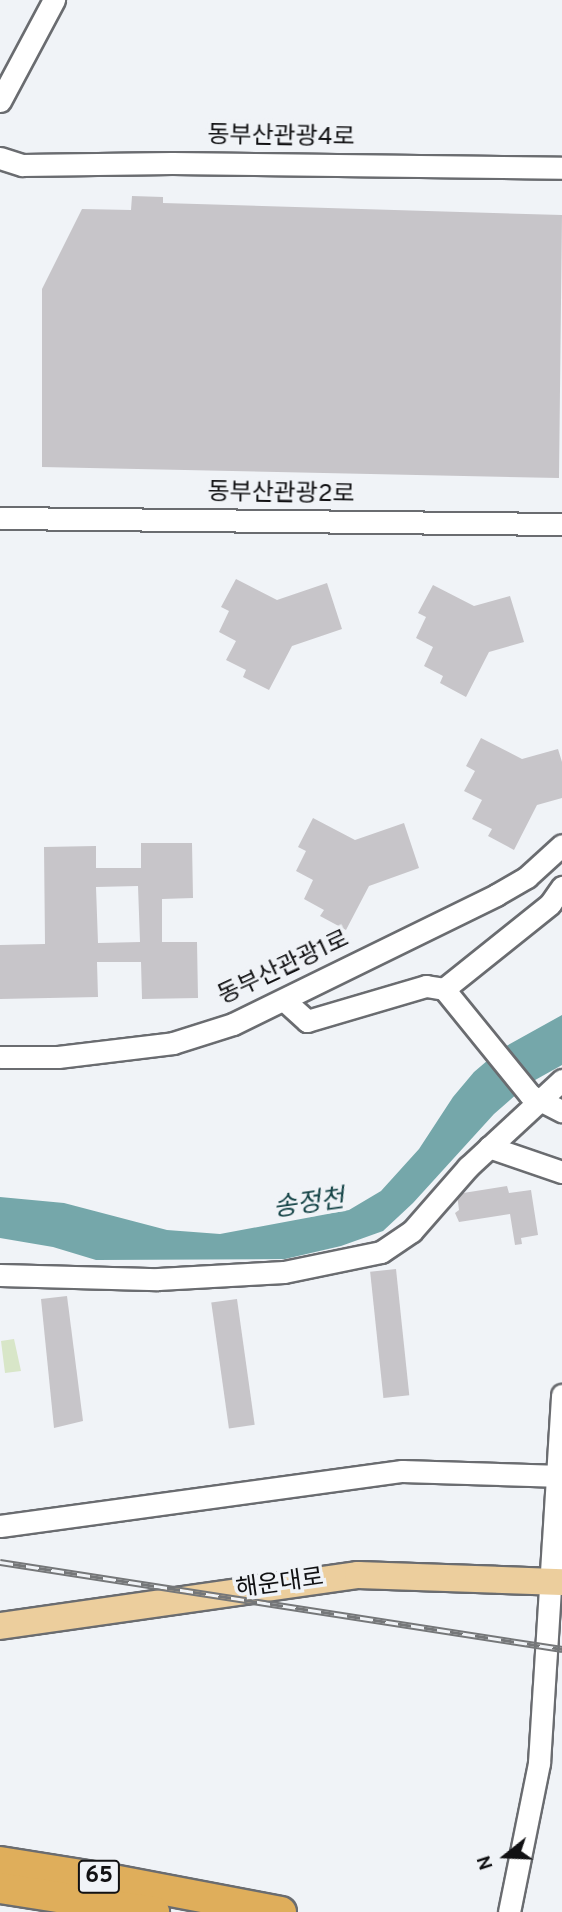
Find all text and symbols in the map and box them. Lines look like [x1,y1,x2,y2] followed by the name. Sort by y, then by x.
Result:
[207,122,355,154] street label: 동부산관광4로
[207,479,355,511] street label: 동부산관광2로
[214,926,354,1012] street label: 동부산관광1로
[271,1185,347,1225] water label: 송정천
[234,1565,326,1605] street label: 해운대로
[471,1821,541,1891] north arrow
[473,1852,500,1873] text: N
[76,1858,122,1896] road number: 65

